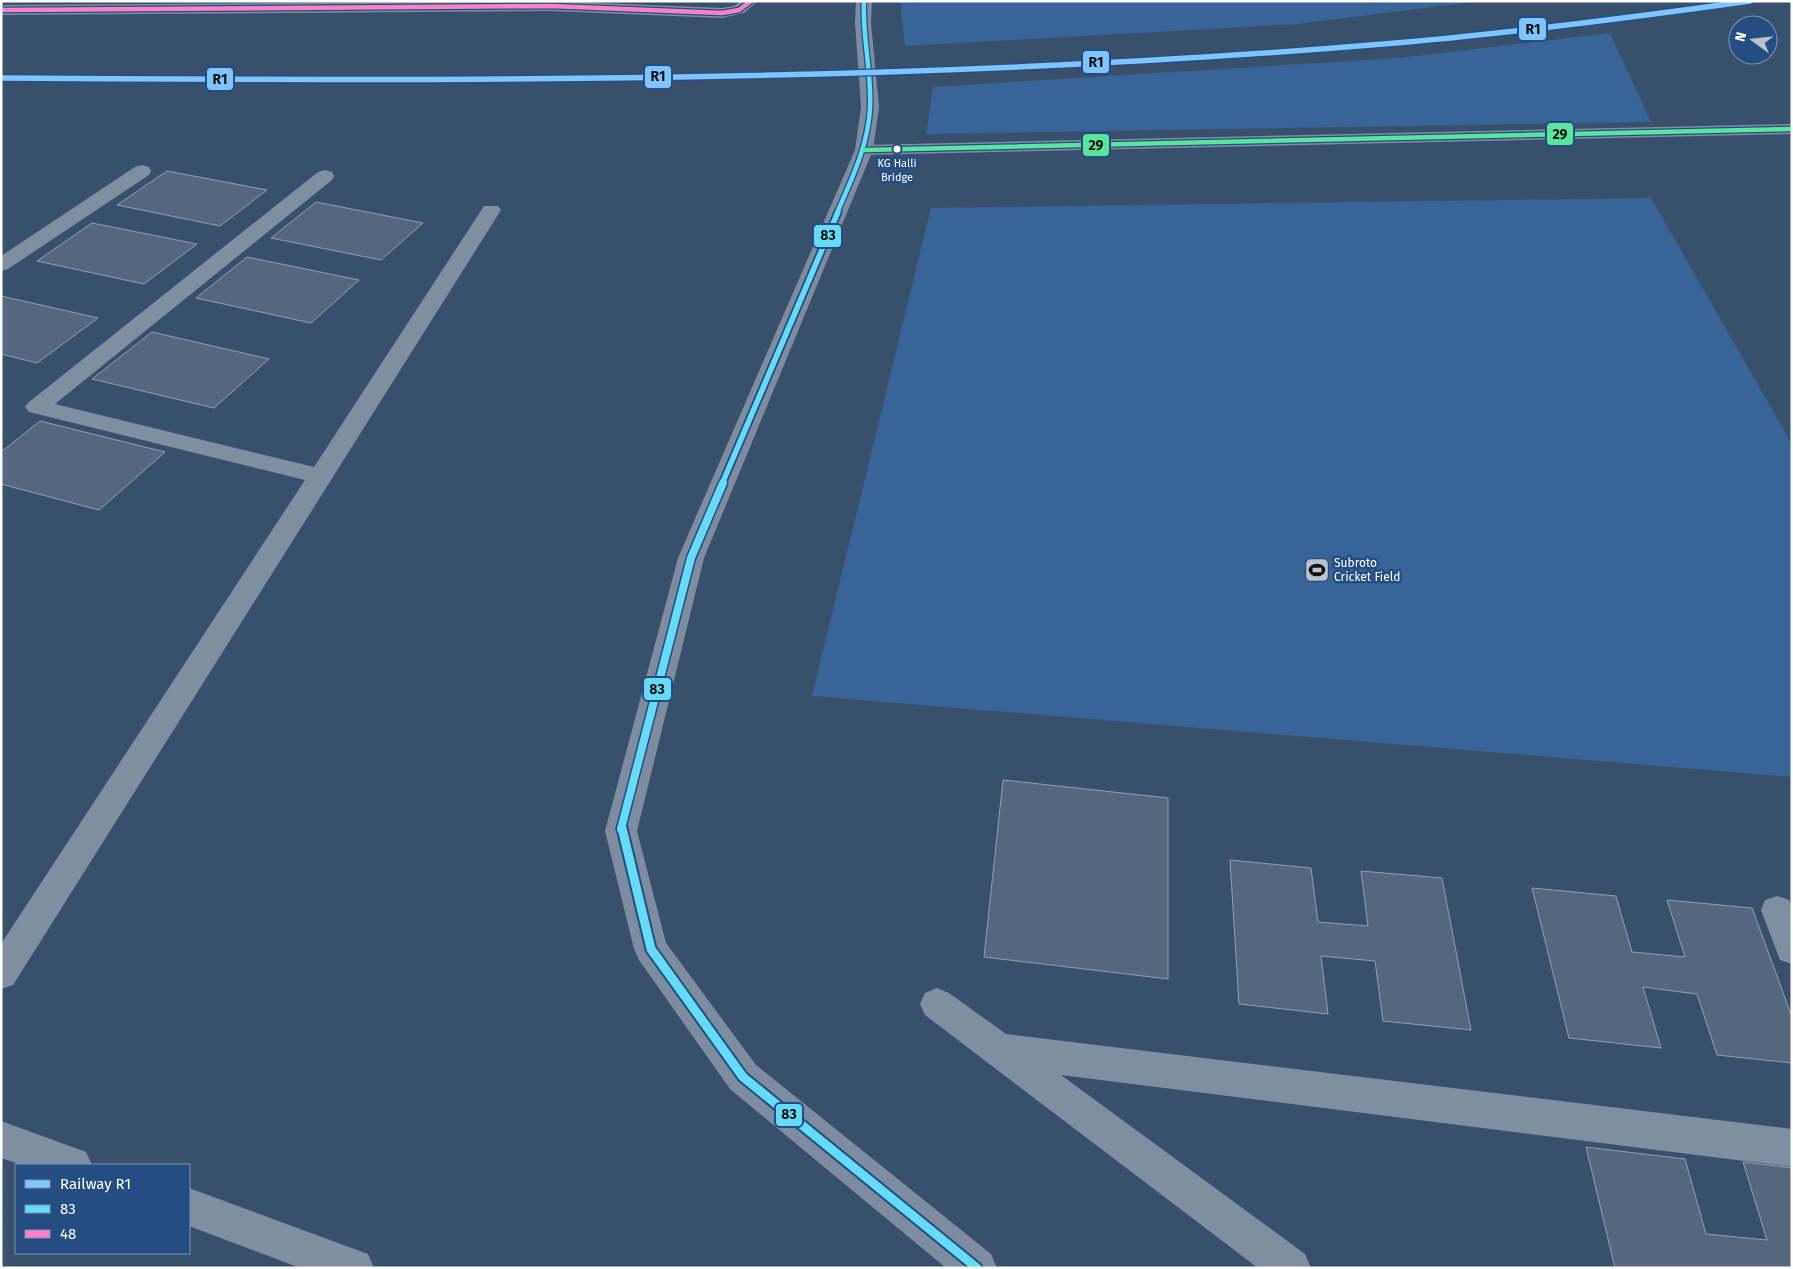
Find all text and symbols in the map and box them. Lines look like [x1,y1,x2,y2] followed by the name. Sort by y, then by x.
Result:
[1728,15,1778,65] north arrow
[1518,17,1547,41] line badge: R1
[1526,21,1540,38] text: R1
[1732,30,1750,43] text: N
[1082,50,1110,74] line badge: R1
[1089,54,1103,71] text: R1
[644,65,672,89] line badge: R1
[206,67,234,91] line badge: R1
[651,68,665,85] text: R1
[213,71,227,88] text: R1
[1546,122,1574,146] line badge: 29
[1553,126,1568,143] text: 29
[1082,133,1110,157] line badge: 29
[1089,137,1104,154] text: 29
[892,144,902,154] marker: KG Halli Bridge
[877,157,917,184] place label: KG Halli Bridge
[813,224,842,248] line badge: 83
[820,227,836,244] text: 83
[1334,556,1400,584] place label: Subroto Cricket Field
[1304,557,1330,583] sports icon: Subroto Cricket Field
[643,677,672,701] line badge: 83
[649,681,665,698] text: 83
[775,1103,803,1127] line badge: 83
[781,1106,797,1123] text: 83
[15,1164,190,1254] legend
[60,1175,131,1193] text: Railway R1
[60,1200,76,1218] text: 83
[60,1225,76,1243] text: 48

